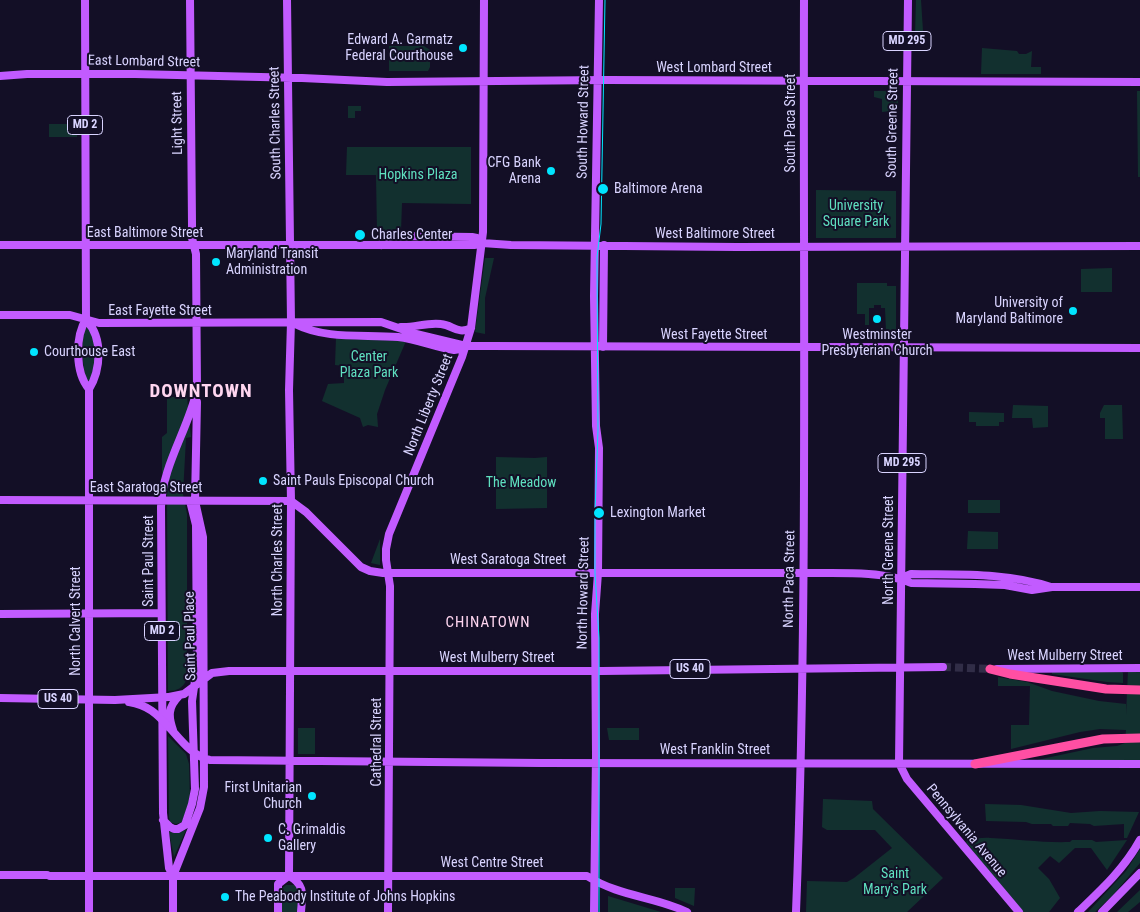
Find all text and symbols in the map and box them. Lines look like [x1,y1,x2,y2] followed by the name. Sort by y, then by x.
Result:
[883,31,931,50] road number: MD 295
[345,32,453,64] place label: Edward A. Garmatz Federal Courthouse
[457,42,469,54] marker: Edward A. Garmatz Federal Courthouse
[88,53,200,71] street label: East Lombard Street
[656,60,772,76] street label: West Lombard Street
[575,65,593,179] street label: South Howard Street
[267,66,285,180] street label: South Charles Street
[884,68,902,178] street label: South Greene Street
[783,74,799,172] street label: South Paca Street
[169,91,187,155] street label: Light Street
[68,116,102,134] road number: MD 2
[487,155,541,188] place label: CFG Bank Arena
[545,165,557,177] marker: CFG Bank Arena
[378,167,458,183] park label: Hopkins Plaza
[614,181,703,197] place label: Baltimore Arena
[596,182,610,196] marker: Baltimore Arena
[823,198,889,230] park label: University Square Park
[87,225,203,241] street label: East Baltimore Street
[655,226,775,242] street label: West Baltimore Street
[371,227,452,243] place label: Charles Center
[353,228,367,242] marker: Charles Center
[226,246,318,278] place label: Maryland Transit Administration
[210,256,222,268] marker: Maryland Transit Administration
[955,295,1063,328] place label: University of Maryland Baltimore
[108,303,212,319] street label: East Fayette Street
[1067,305,1079,317] marker: University of Maryland Baltimore
[871,313,883,325] marker: Westminster Presbyterian Church
[660,327,768,343] street label: West Fayette Street
[821,327,933,360] place label: Westminster Presbyterian Church
[44,344,135,360] place label: Courthouse East
[28,346,40,358] marker: Courthouse East
[340,349,398,382] park label: Center Plaza Park
[401,352,457,458] street label: North Liberty Street
[148,381,254,403] district label: DOWNTOWN
[878,453,926,472] road number: MD 295
[273,473,434,489] place label: Saint Pauls Episcopal Church
[257,475,269,487] marker: Saint Pauls Episcopal Church
[486,475,556,491] park label: The Meadow
[90,480,202,496] street label: East Saratoga Street
[881,495,897,605] street label: North Greene Street
[270,504,286,616] street label: North Charles Street
[610,505,706,521] place label: Lexington Market
[592,506,606,520] marker: Lexington Market
[141,515,157,607] street label: Saint Paul Street
[781,530,799,628] street label: North Paca Street
[575,536,593,650] street label: North Howard Street
[450,552,566,568] street label: West Saratoga Street
[68,566,84,676] street label: North Calvert Street
[182,591,200,681] street label: Saint Paul Place
[444,614,532,632] district label: CHINATOWN
[144,622,180,640] road number: MD 2
[1007,648,1123,664] street label: West Mulberry Street
[439,650,555,666] street label: West Mulberry Street
[670,660,710,679] road number: US 40
[38,690,78,709] road number: US 40
[369,698,385,786] street label: Cathedral Street
[660,742,770,758] street label: West Franklin Street
[224,780,302,812] place label: First Unitarian Church
[922,781,1010,881] street label: Pennsylvania Avenue
[306,790,318,802] marker: First Unitarian Church
[278,822,346,854] place label: C. Grimaldis Gallery
[262,832,274,844] marker: C. Grimaldis Gallery
[441,855,543,871] street label: West Centre Street
[863,866,927,899] park label: Saint Mary's Park
[235,889,455,905] place label: The Peabody Institute of Johns Hopkins
[219,891,231,903] marker: The Peabody Institute of Johns Hopkins

